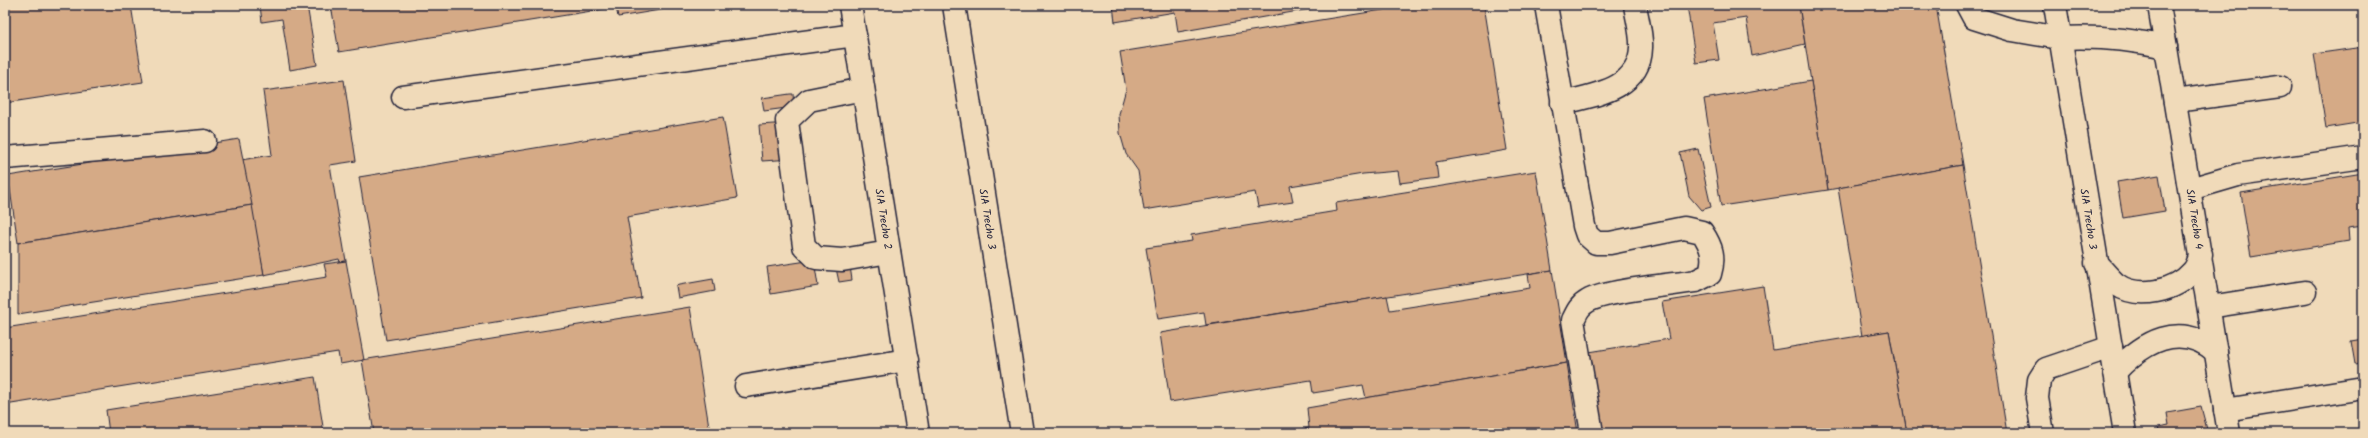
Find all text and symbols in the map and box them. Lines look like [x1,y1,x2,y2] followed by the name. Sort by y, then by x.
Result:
[869,187,897,251] street label: SIA Trecho 2
[973,187,1001,251] street label: SIA Trecho 3
[2074,187,2102,251] street label: SIA Trecho 3
[2180,188,2208,251] street label: SIA Trecho 4

